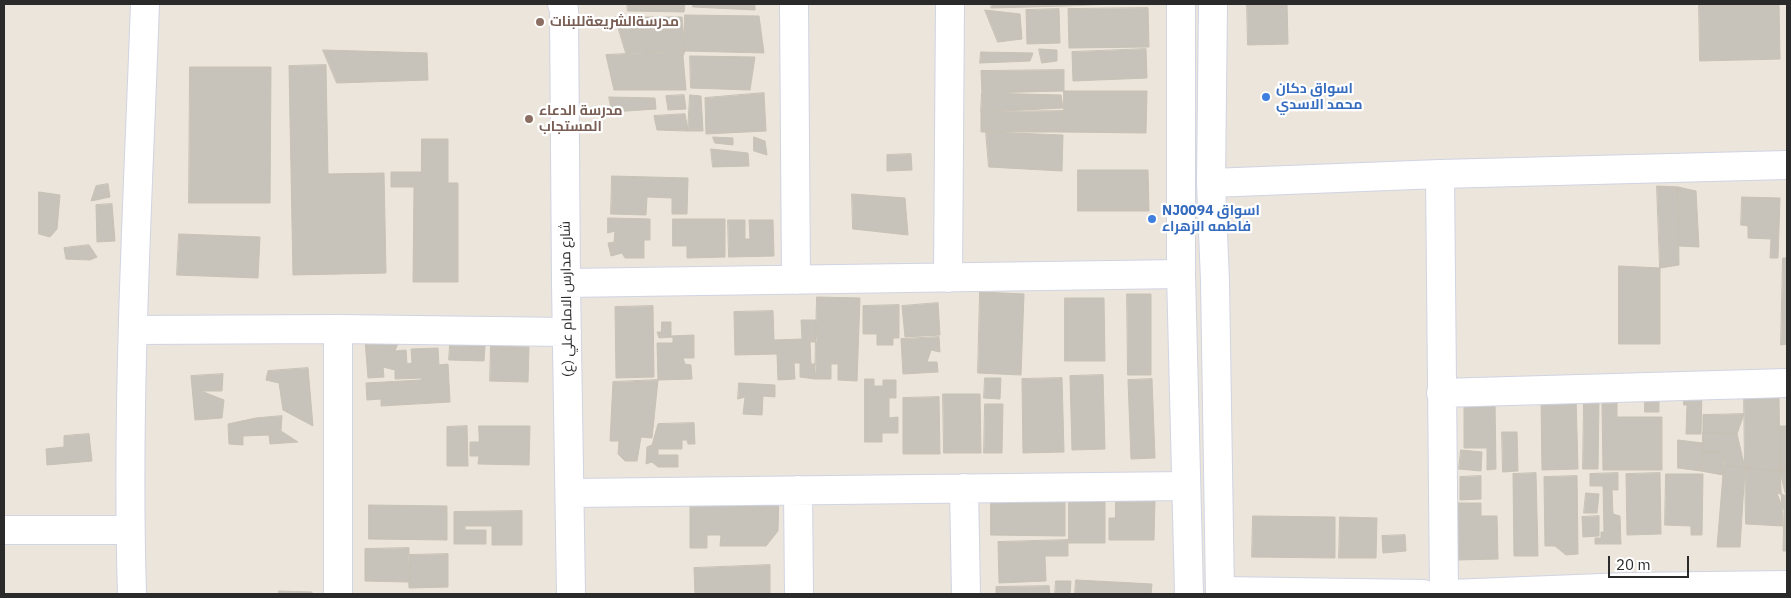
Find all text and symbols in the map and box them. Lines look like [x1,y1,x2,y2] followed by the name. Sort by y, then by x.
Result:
[550,14,679,30] place label: مدرسةالشريعةللبنات
[534,16,546,28] marker: مدرسةالشريعةللبنات
[1276,81,1363,114] place label: اسواق دكان محمد الاسدي
[1260,91,1272,103] marker: اسواق دكان محمد الاسدي
[539,103,623,136] place label: مدرسة الدعاء المستجاب
[523,113,535,125] marker: مدرسة الدعاء المستجاب
[1162,203,1260,236] place label: NJ0094 اسواق فاطمه الزهراء
[1146,213,1158,225] marker: NJ0094 اسواق فاطمه الزهراء
[557,221,577,377] street label: شارع مدارس الامام علي (ع)
[1611,546,1692,578] scale bar
[1616,555,1651,574] text: 20 m

